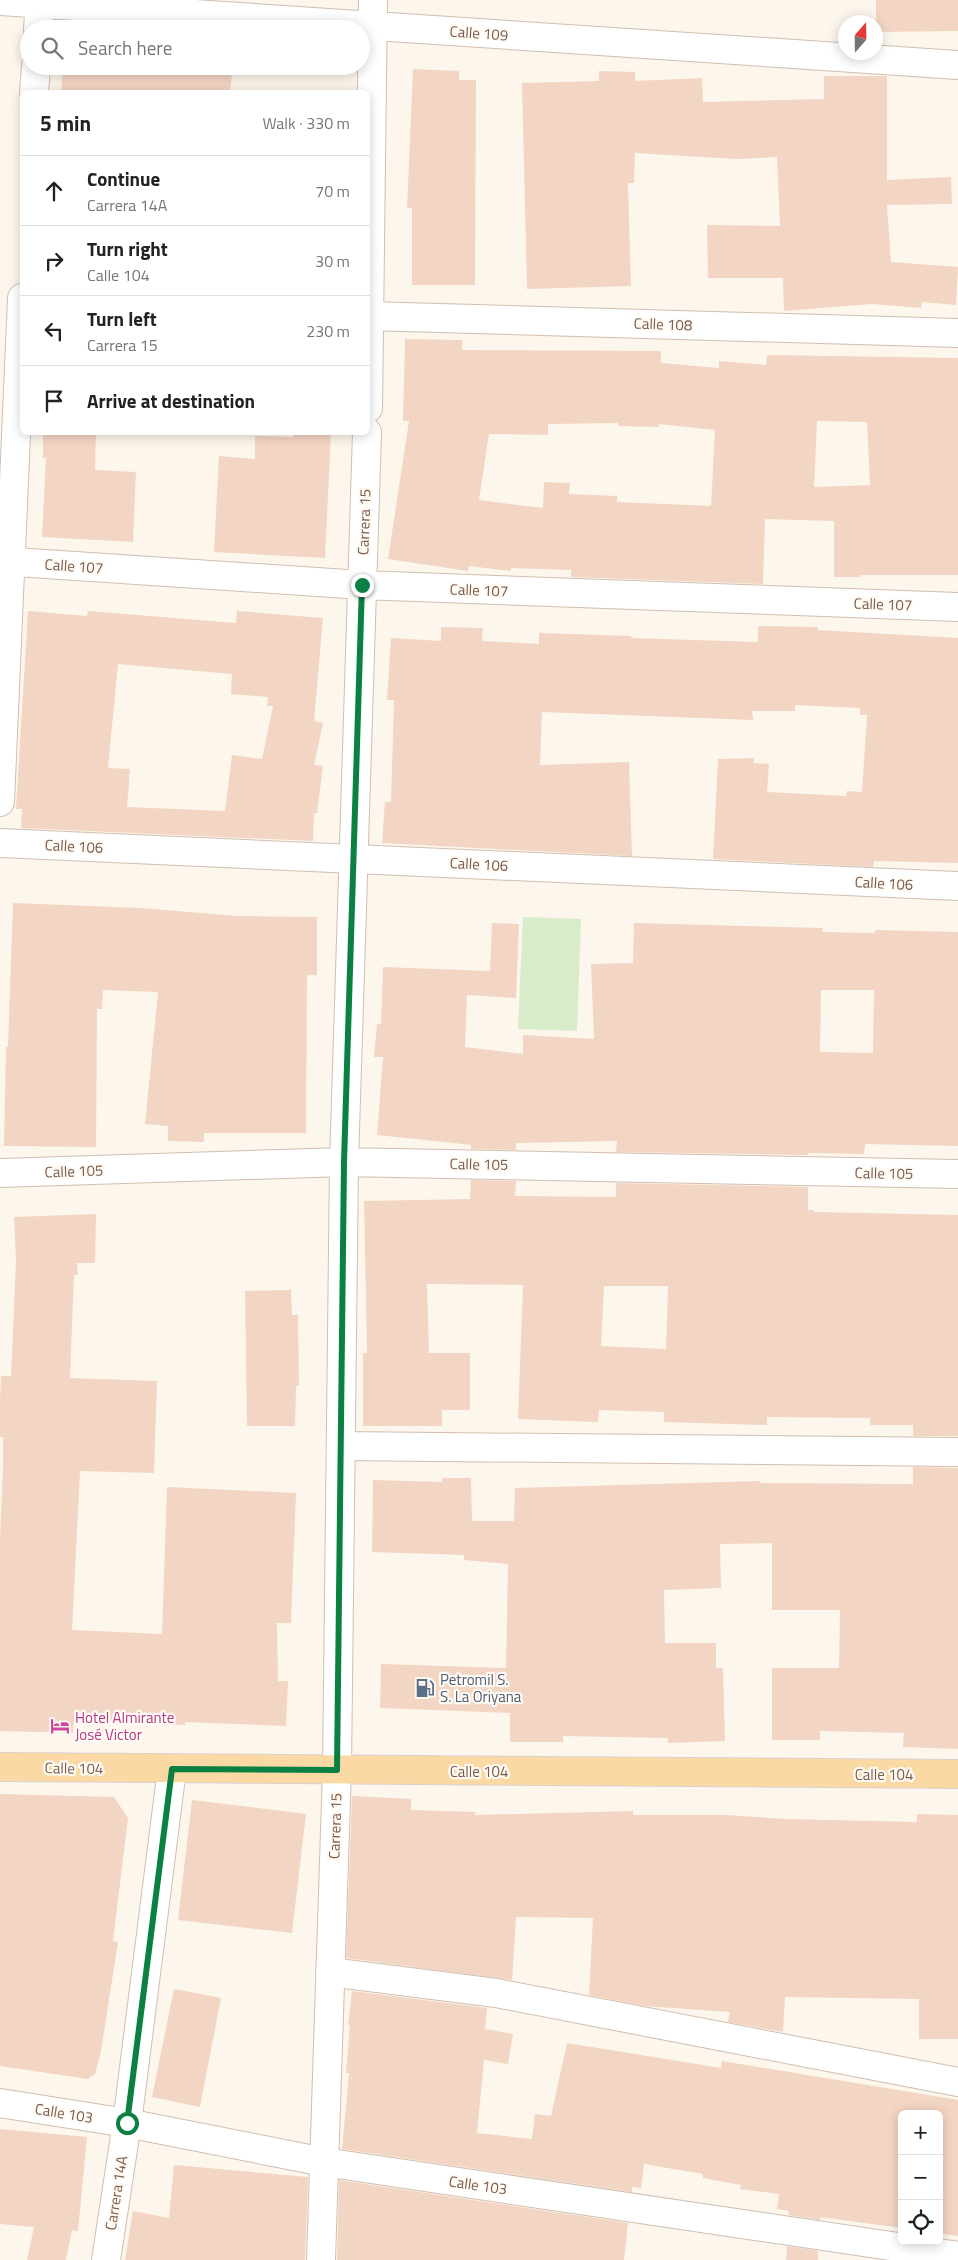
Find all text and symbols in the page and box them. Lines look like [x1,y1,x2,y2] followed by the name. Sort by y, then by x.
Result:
[838,15,883,60] north arrow
[449,19,509,47] street label: Calle 109
[20,20,370,75] search box
[78,33,172,62] text: Search here
[38,34,66,62] icon: search
[40,107,91,139] text: 5 min
[262,111,350,135] text: Walk · 330 m
[87,164,160,193] text: Continue
[40,177,68,205] icon: ahead
[315,179,350,203] text: 70 m
[87,193,167,217] text: Carrera 14A
[87,234,168,263] text: Turn right
[40,247,68,275] icon: right
[315,249,350,273] text: 30 m
[87,263,150,287] text: Calle 104
[87,304,157,333] text: Turn left
[633,311,693,337] street label: Calle 108
[40,317,68,345] icon: left
[306,319,350,343] text: 230 m
[87,333,158,357] text: Carrera 15
[87,386,255,415] text: Arrive at destination
[40,387,68,415] icon: arrive
[351,488,377,556] street label: Carrera 15
[44,552,104,580] street label: Calle 107
[351,574,374,597] route end
[449,577,509,603] street label: Calle 107
[853,591,913,617] street label: Calle 107
[44,833,104,859] street label: Calle 106
[449,851,509,877] street label: Calle 106
[854,870,914,896] street label: Calle 106
[449,1152,509,1176] street label: Calle 105
[44,1158,104,1184] street label: Calle 105
[854,1161,914,1185] street label: Calle 105
[440,1668,522,1708] place label: Petromil S. S. La Oriyana
[414,1677,436,1699] fuel station icon: Petromil S. S. La Oriyana
[75,1706,174,1746] place label: Hotel Almirante José Victor
[49,1715,71,1737] hotel icon: Hotel Almirante José Victor
[44,1756,104,1780] street label: Calle 104
[450,1760,508,1783] street label: Calle 104
[855,1763,913,1786] street label: Calle 104
[322,1792,348,1860] street label: Carrera 15
[33,2097,95,2129] street label: Calle 103
[898,2110,943,2245] map controls
[898,2110,943,2155] button: +
[116,2112,139,2135] route start
[99,2154,133,2232] street label: Carrera 14A
[898,2155,943,2200] button: −
[447,2170,509,2200] street label: Calle 103
[898,2200,943,2245] button: locate

